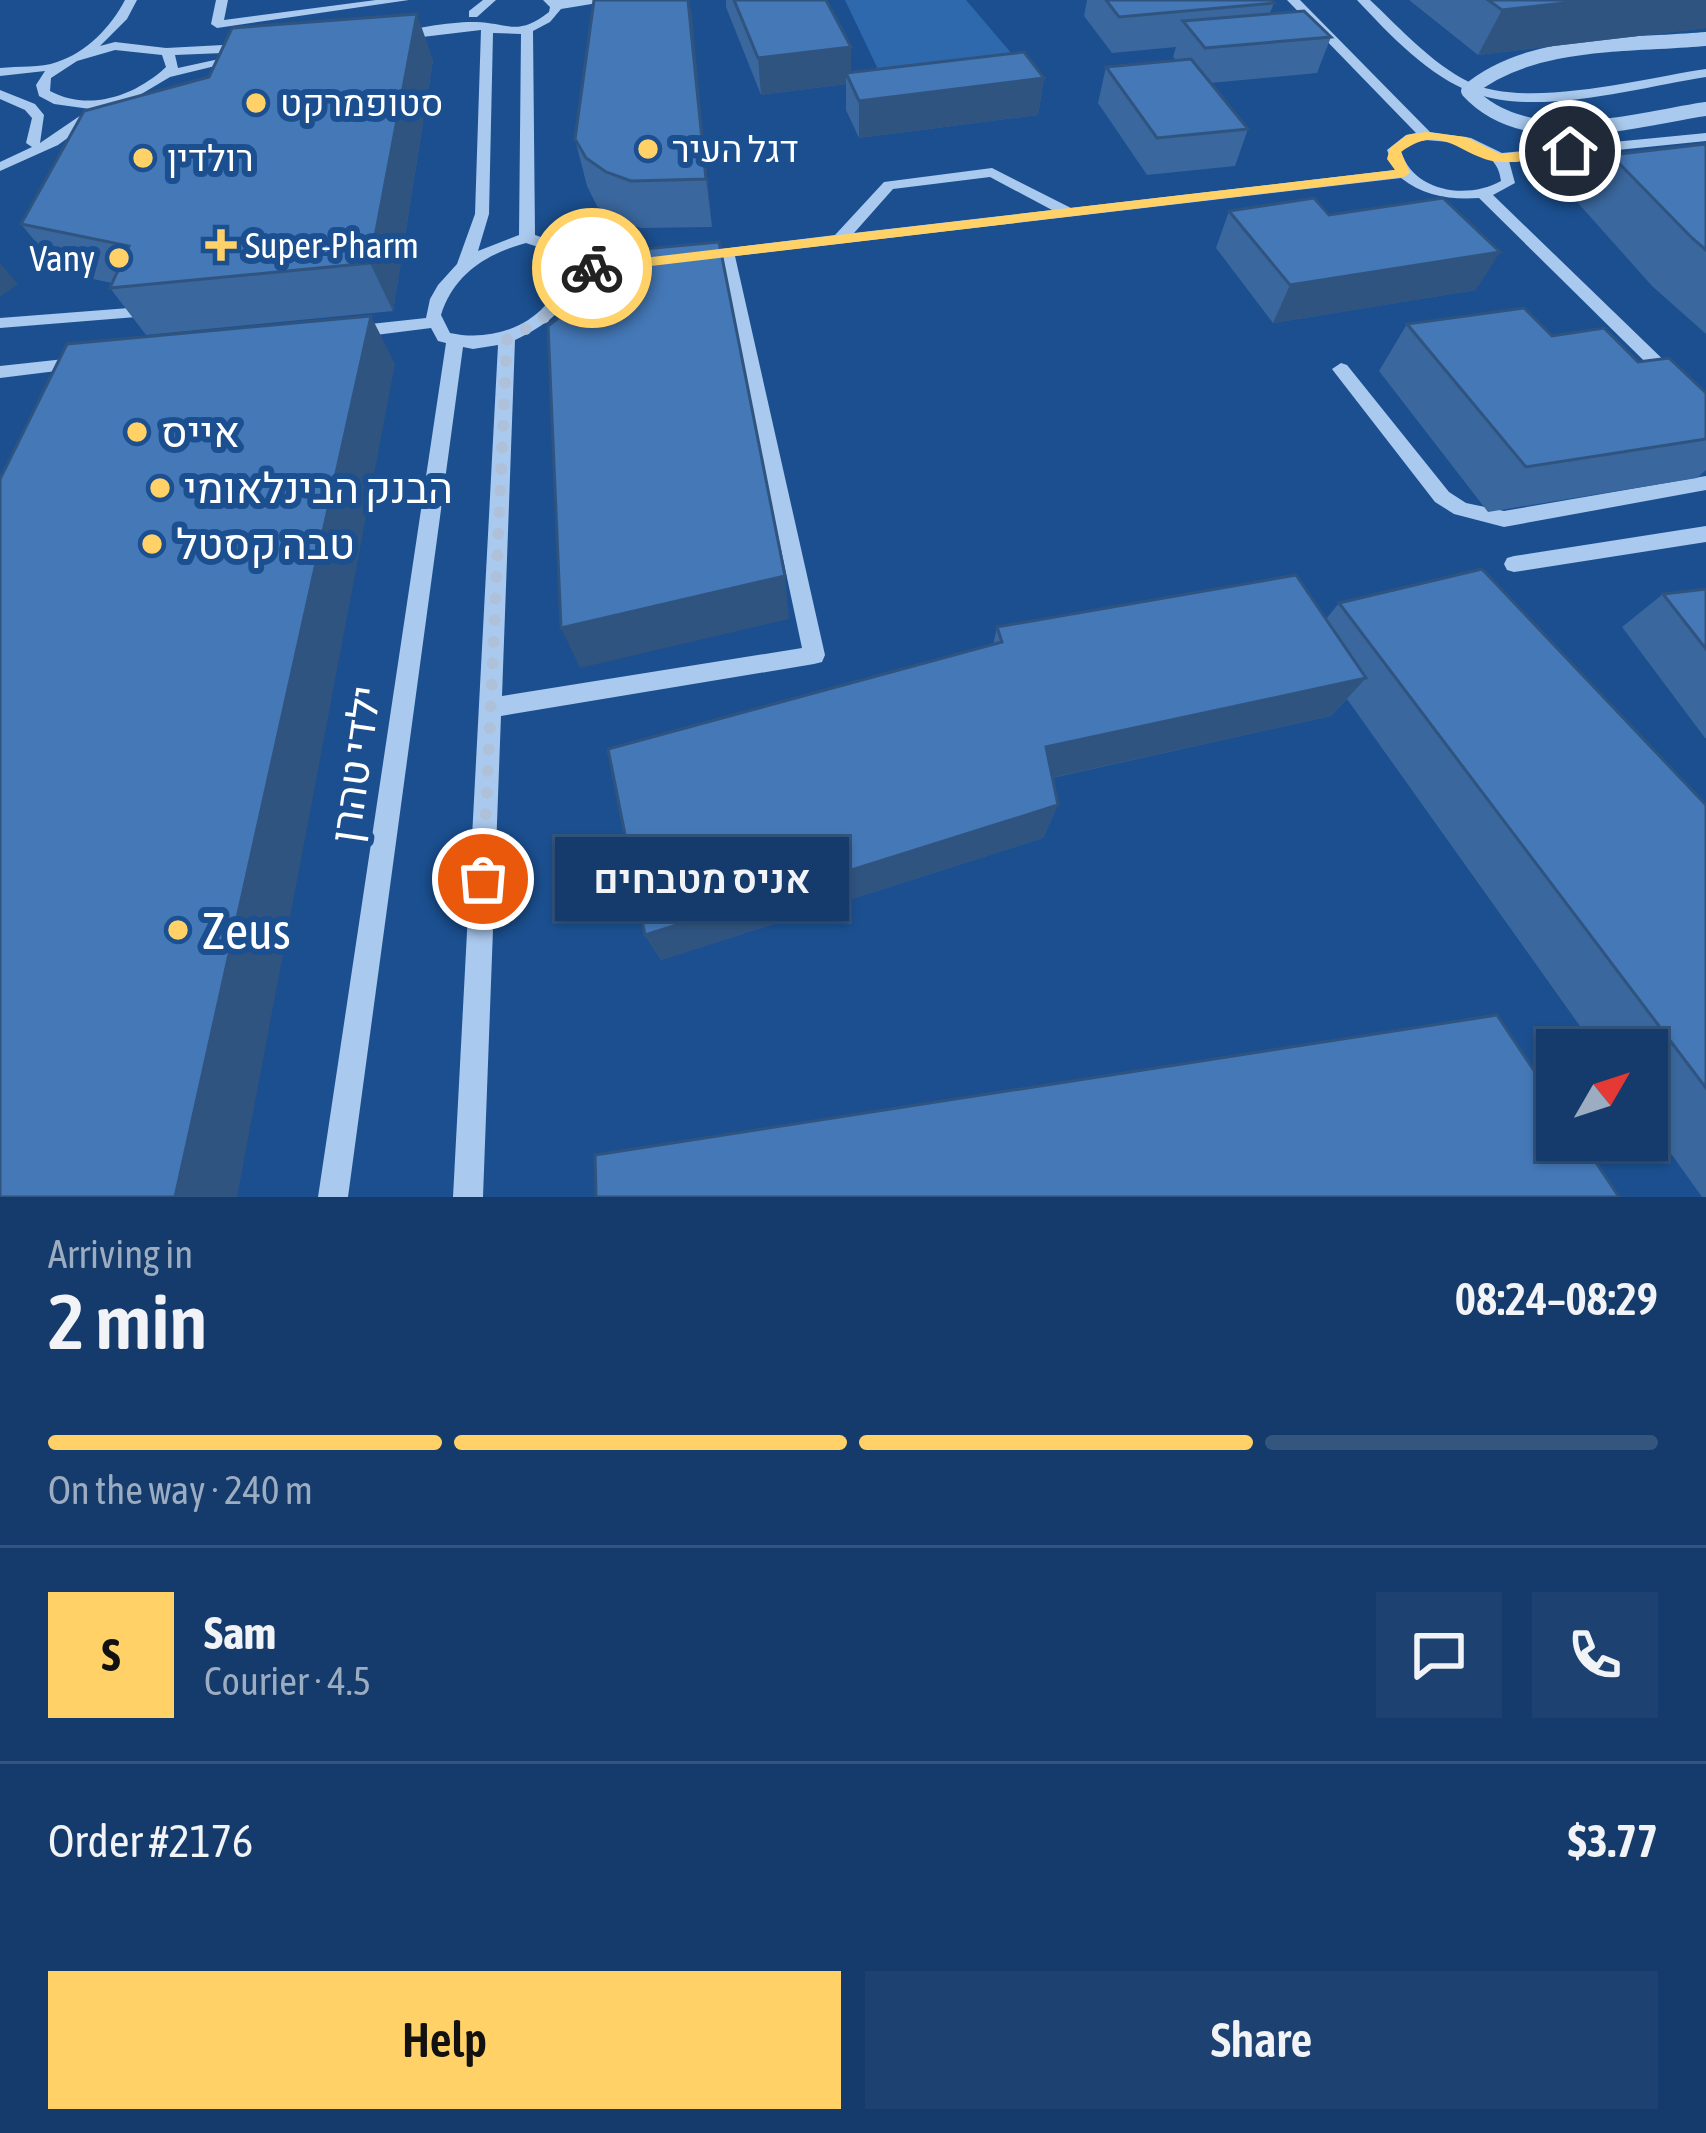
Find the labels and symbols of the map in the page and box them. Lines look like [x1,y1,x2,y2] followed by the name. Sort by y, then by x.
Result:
[280,82,443,124] place label: סטופמרקט
[243,90,269,116] marker: סטופמרקט
[1519,100,1621,202] pin
[672,128,799,170] place label: דגל העיר
[635,136,661,162] marker: דגל העיר
[167,137,254,179] place label: רולדין
[130,145,156,171] marker: רולדין
[532,208,652,328] courier
[245,224,419,266] place label: Super-Pharm
[208,232,234,258] marker: Super-Pharm
[29,237,95,279] place label: Vany
[106,245,132,271] marker: Vany
[161,408,240,456] place label: אייס
[124,419,150,445] marker: אייס
[184,464,453,512] place label: הבנק הבינלאומי
[147,475,173,501] marker: הבנק הבינלאומי
[176,520,355,568] place label: טבה קסטל
[139,531,165,557] marker: טבה קסטל
[320,683,390,845] street label: ילדי טהרן
[432,828,534,930] pin
[555,837,849,921] callout: אניס מטבחים
[202,901,291,960] place label: Zeus
[165,917,191,943] marker: Zeus
[1536,1029,1668,1161] north arrow

